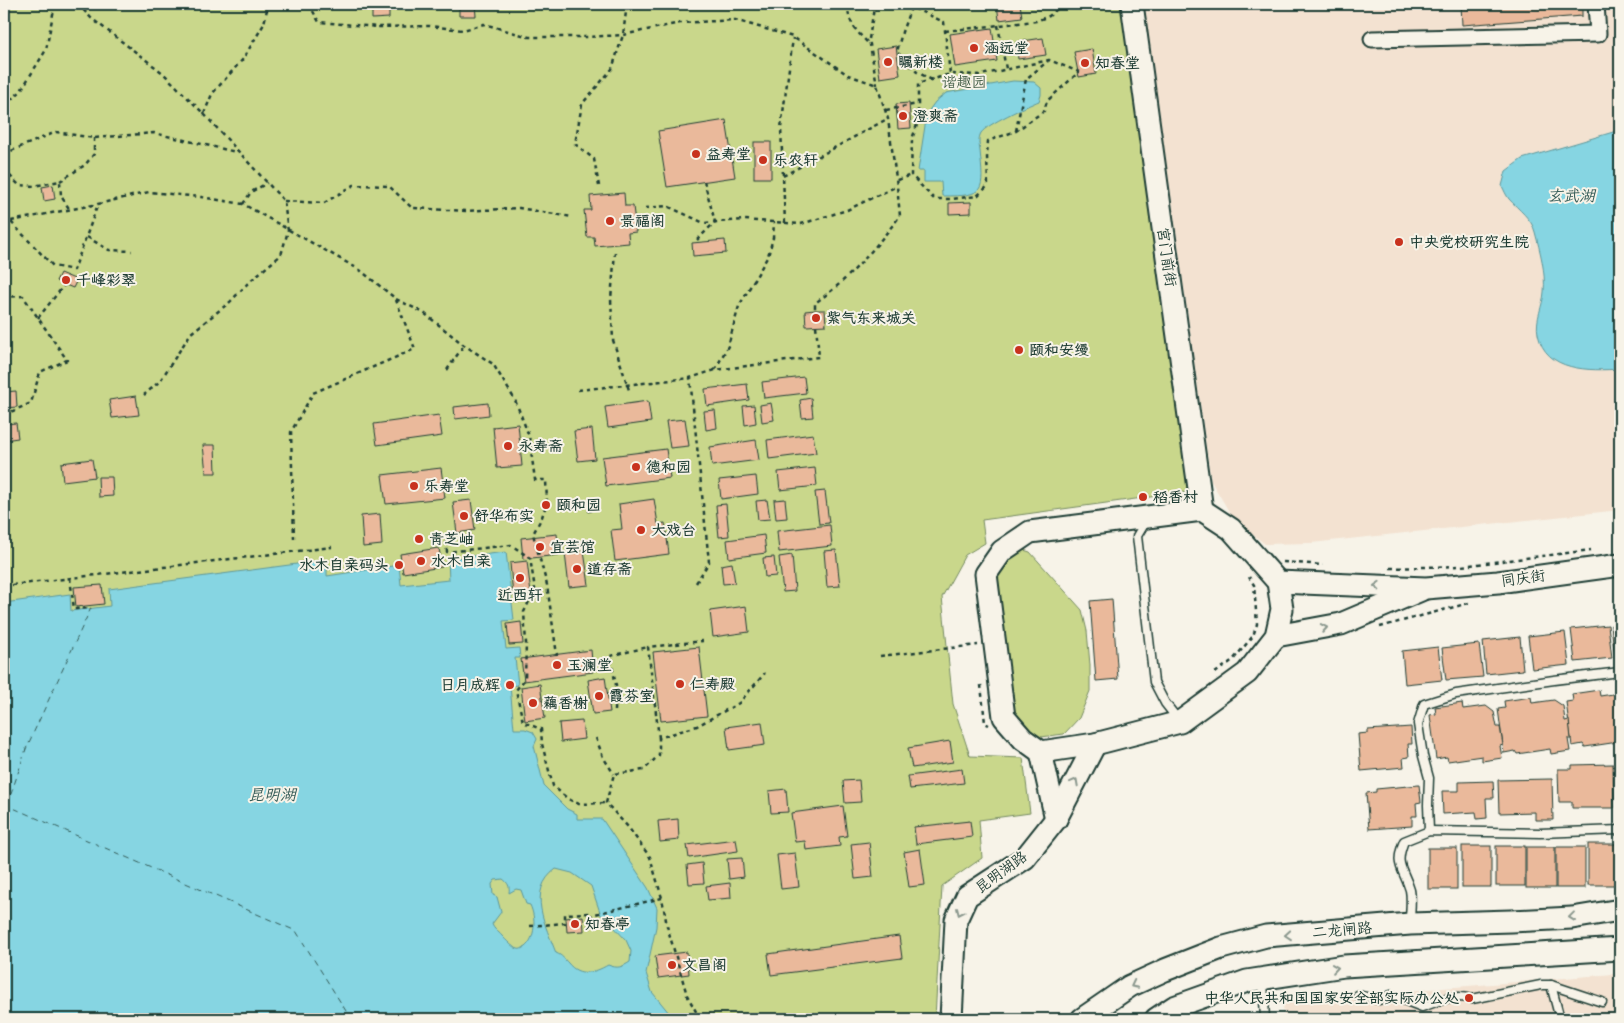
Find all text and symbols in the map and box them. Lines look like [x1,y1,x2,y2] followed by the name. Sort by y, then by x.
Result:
[984,38,1029,58] place label: 涵远堂
[968,42,980,54] marker: 涵远堂
[898,52,943,72] place label: 瞩新楼
[1095,53,1140,73] place label: 知春堂
[882,56,894,68] marker: 瞩新楼
[1079,57,1091,69] marker: 知春堂
[941,72,987,92] park label: 谐趣园
[913,106,958,126] place label: 澄爽斋
[897,110,909,122] marker: 澄爽斋
[706,144,751,164] place label: 益寿堂
[690,148,702,160] marker: 益寿堂
[773,150,818,170] place label: 乐农轩
[757,154,769,166] marker: 乐农轩
[1547,185,1597,206] water label: 玄武湖
[620,211,665,231] place label: 景福阁
[604,215,616,227] marker: 景福阁
[1153,226,1181,288] street label: 宫门前街
[1409,232,1529,252] place label: 中央党校研究生院
[1393,236,1405,248] marker: 中央党校研究生院
[76,270,136,290] place label: 千峰彩翠
[60,274,72,286] marker: 千峰彩翠
[826,308,916,328] place label: 紫气东来城关
[810,312,822,324] marker: 紫气东来城关
[1029,340,1089,360] place label: 颐和安缦
[1013,344,1025,356] marker: 颐和安缦
[518,436,563,456] place label: 永寿斋
[502,440,514,452] marker: 永寿斋
[646,457,691,477] place label: 德和园
[630,461,642,473] marker: 德和园
[424,476,469,496] place label: 乐寿堂
[408,480,420,492] marker: 乐寿堂
[1153,487,1198,507] place label: 稻香村
[1137,491,1149,503] marker: 稻香村
[556,495,601,515] place label: 颐和园
[540,499,552,511] marker: 颐和园
[474,506,534,526] place label: 舒华布实
[458,510,470,522] marker: 舒华布实
[651,520,696,540] place label: 大戏台
[635,524,647,536] marker: 大戏台
[429,529,474,549] place label: 青芝岫
[413,533,425,545] marker: 青芝岫
[550,537,595,557] place label: 宜芸馆
[534,541,546,553] marker: 宜芸馆
[431,551,491,571] place label: 水木自亲
[299,555,389,575] place label: 水木自亲码头
[415,555,427,567] marker: 水木自亲
[393,559,405,571] marker: 水木自亲码头
[587,559,632,579] place label: 道存斋
[571,563,583,575] marker: 道存斋
[1499,565,1547,591] street label: 同庆街
[514,572,526,584] marker: 近西轩
[1373,581,1380,591] one-way arrow
[497,585,543,605] place label: 近西轩
[1320,623,1329,633] one-way arrow
[567,655,612,675] place label: 玉澜堂
[551,659,563,671] marker: 玉澜堂
[690,674,735,694] place label: 仁寿殿
[440,675,500,695] place label: 日月成辉
[674,678,686,690] marker: 仁寿殿
[504,679,516,691] marker: 日月成辉
[609,686,654,706] place label: 霞芬室
[593,690,605,702] marker: 霞芬室
[543,693,588,713] place label: 藕香榭
[527,697,539,709] marker: 藕香榭
[1069,778,1079,787] one-way arrow
[248,784,298,805] water label: 昆明湖
[971,846,1031,898] street label: 昆明湖路
[956,907,966,916] one-way arrow
[1568,911,1576,922] one-way arrow
[585,914,630,934] place label: 知春亭
[1311,917,1373,943] street label: 二龙闸路
[569,918,581,930] marker: 知春亭
[1283,929,1291,940] one-way arrow
[682,955,727,975] place label: 文昌阁
[666,959,678,971] marker: 文昌阁
[1331,963,1339,973] one-way arrow
[1130,978,1139,989] one-way arrow
[1204,988,1459,1008] place label: 中华人民共和国国家安全部实际办公处
[1463,992,1475,1004] marker: 中华人民共和国国家安全部实际办公处

